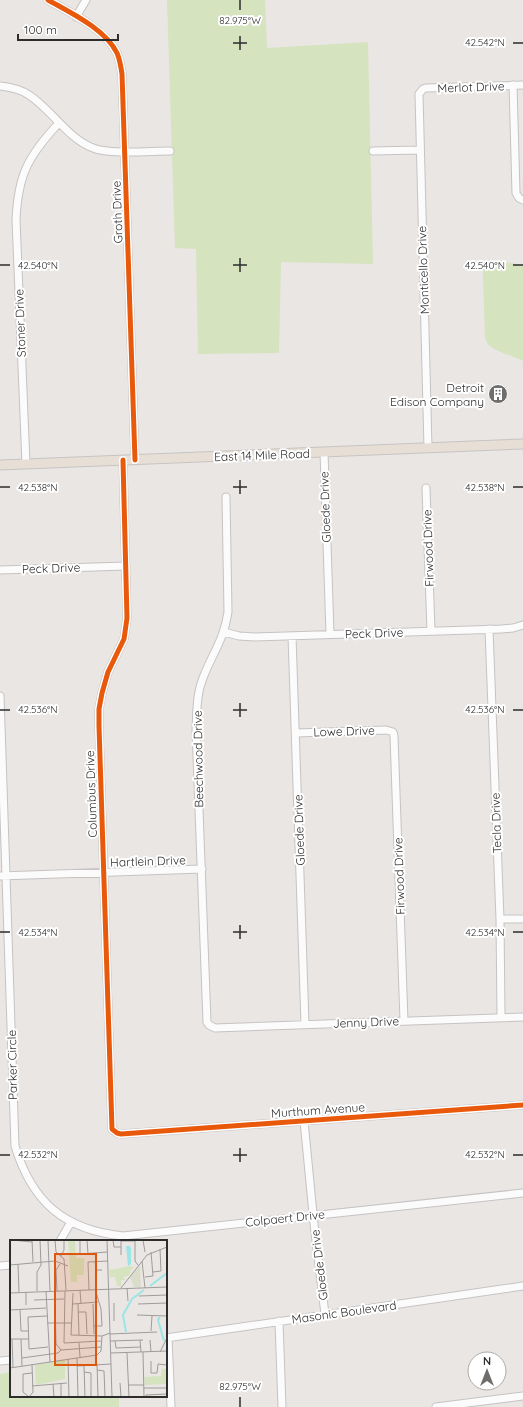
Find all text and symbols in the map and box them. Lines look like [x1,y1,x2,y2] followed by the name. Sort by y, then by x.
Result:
[219,14,261,27] text: 82.975°W
[18,16,118,42] scale bar
[24,22,57,37] text: 100 m
[465,36,505,49] text: 42.542°N
[437,78,505,96] street label: Merlot Drive
[108,180,126,244] street label: Groth Drive
[414,225,432,315] street label: Monticello Drive
[18,259,58,272] text: 42.540°N
[465,259,505,272] text: 42.540°N
[11,288,29,357] street label: Stoner Drive
[390,380,484,409] place label: Detroit Edison Company
[487,383,509,405] building icon: Detroit Edison Company
[214,446,310,464] street label: East 14 Mile Road
[316,471,334,543] street label: Gloede Drive
[18,481,58,494] text: 42.538°N
[465,481,505,494] text: 42.538°N
[419,509,437,587] street label: Firwood Drive
[21,559,81,577] street label: Peck Drive
[344,624,404,642] street label: Peck Drive
[18,703,58,716] text: 42.536°N
[465,703,505,716] text: 42.536°N
[190,710,206,808] street label: Beechwood Drive
[313,722,375,740] street label: Lowe Drive
[82,750,100,838] street label: Columbus Drive
[487,792,505,854] street label: Tecla Drive
[290,794,308,866] street label: Gloede Drive
[390,837,408,915] street label: Firwood Drive
[110,852,186,870] street label: Hartlein Drive
[18,926,58,939] text: 42.534°N
[465,926,505,939] text: 42.534°N
[333,1013,400,1031] street label: Jenny Drive
[4,1030,20,1100] street label: Parker Circle
[270,1099,366,1121] street label: Murthum Avenue
[18,1148,58,1161] text: 42.532°N
[465,1148,505,1161] text: 42.532°N
[244,1206,326,1230] street label: Colpaert Drive
[307,1229,331,1301] street label: Gloede Drive
[10,1240,167,1397] inset map
[291,1297,397,1327] street label: Masonic Boulevard
[467,1351,507,1391] north arrow
[483,1354,491,1368] text: N
[219,1380,261,1393] text: 82.975°W

